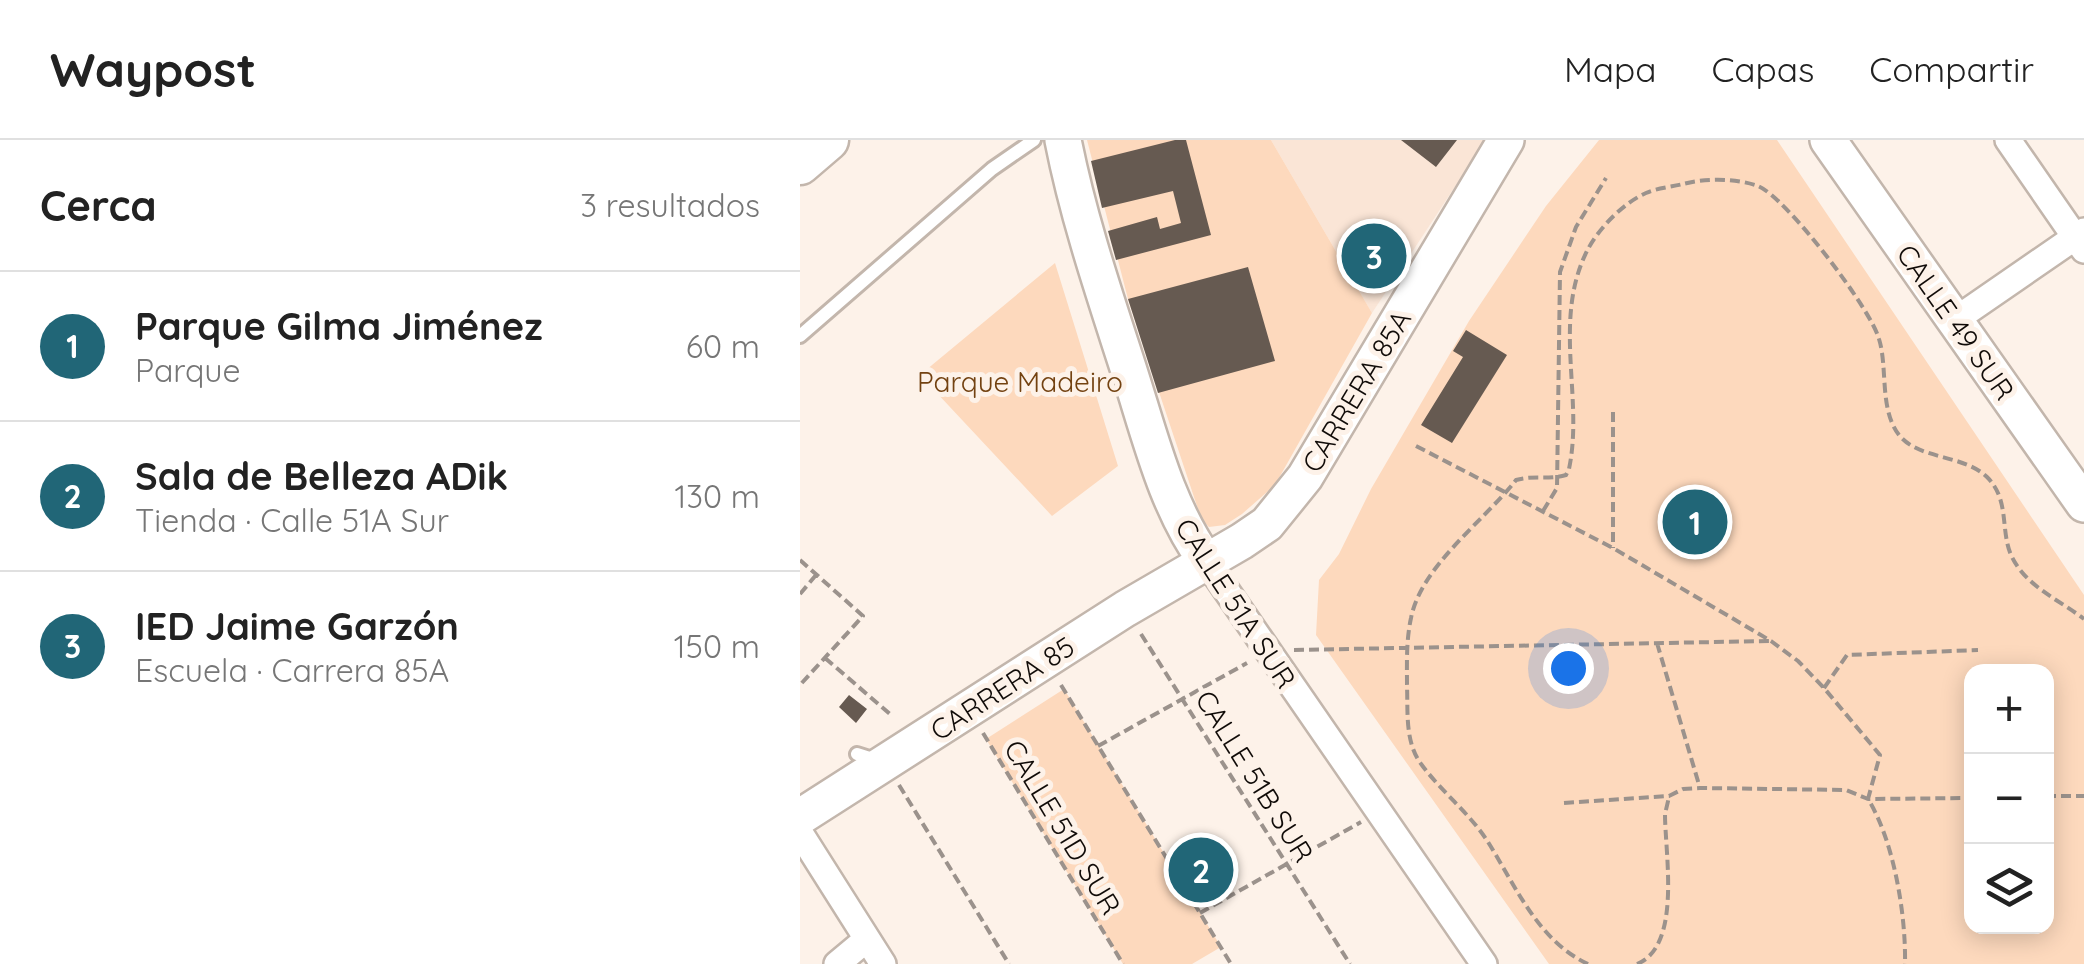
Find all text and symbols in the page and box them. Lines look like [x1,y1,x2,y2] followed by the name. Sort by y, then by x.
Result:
[50,39,256,99] text: Waypost
[1564,47,1656,91] text: Mapa
[1711,47,1814,91] text: Capas
[1869,47,2034,91] text: Compartir
[40,179,157,232] text: Cerca
[580,185,760,225] text: 3 resultados
[1342,218,1406,294] pin: 3
[1890,238,2022,406] street label: CALLE 49 SUR
[135,302,543,350] text: Parque Gilma Jiménez
[1294,304,1418,478] street label: CARRERA 85A
[66,326,79,366] text: 1
[686,326,760,366] text: 60 m
[135,350,241,390] text: Parque
[917,364,1123,399] park label: Parque Madeiro
[135,452,508,500] text: Sala de Belleza ADik
[63,476,82,516] text: 2
[674,476,760,516] text: 130 m
[1662,484,1728,560] pin: 1
[135,500,449,540] text: Tienda · Calle 51A Sur
[1168,511,1304,695] street label: CALLE 51A SUR
[135,602,459,650] text: IED Jaime Garzón
[64,626,81,666] text: 3
[674,626,760,666] text: 150 m
[923,628,1081,748] street label: CARRERA 85
[1543,643,1594,694] your location
[135,650,449,690] text: Escuela · Carrera 85A
[1964,664,2054,934] map controls
[1964,664,2054,754] button: +
[1188,684,1322,868] street label: CALLE 51B SUR
[997,733,1129,921] street label: CALLE 51D SUR
[1964,754,2054,844] button: −
[1168,832,1234,908] pin: 2
[1964,844,2054,934] button: layers

